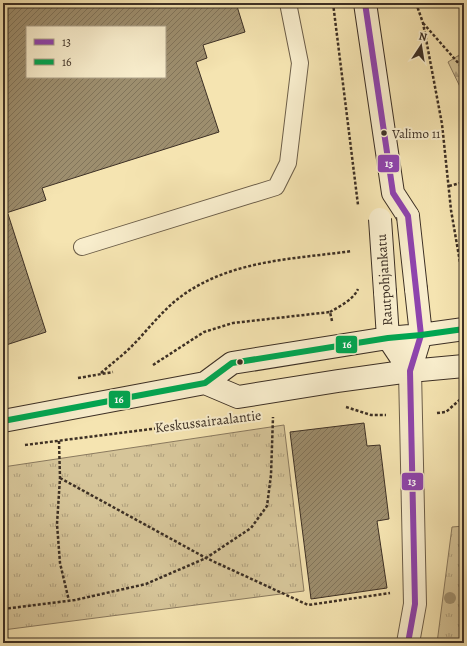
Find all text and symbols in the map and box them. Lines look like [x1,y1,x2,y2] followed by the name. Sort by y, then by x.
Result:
[26,26,166,78] legend
[401,26,441,66] north arrow
[417,29,428,45] text: N
[62,34,71,50] text: 13
[62,54,72,70] text: 16
[391,125,441,142] place label: Valimo 11
[379,128,389,138] marker: Valimo 11
[377,154,400,173] line badge: 13
[385,156,394,171] text: 13
[372,233,397,326] street label: Rautpohjankatu
[335,335,358,354] line badge: 16
[342,337,352,352] text: 16
[235,357,245,367] unlabelled marker
[108,390,131,409] line badge: 16
[114,392,124,407] text: 16
[154,406,262,437] street label: Keskussairaalantie
[401,472,424,491] line badge: 13
[408,474,417,489] text: 13

